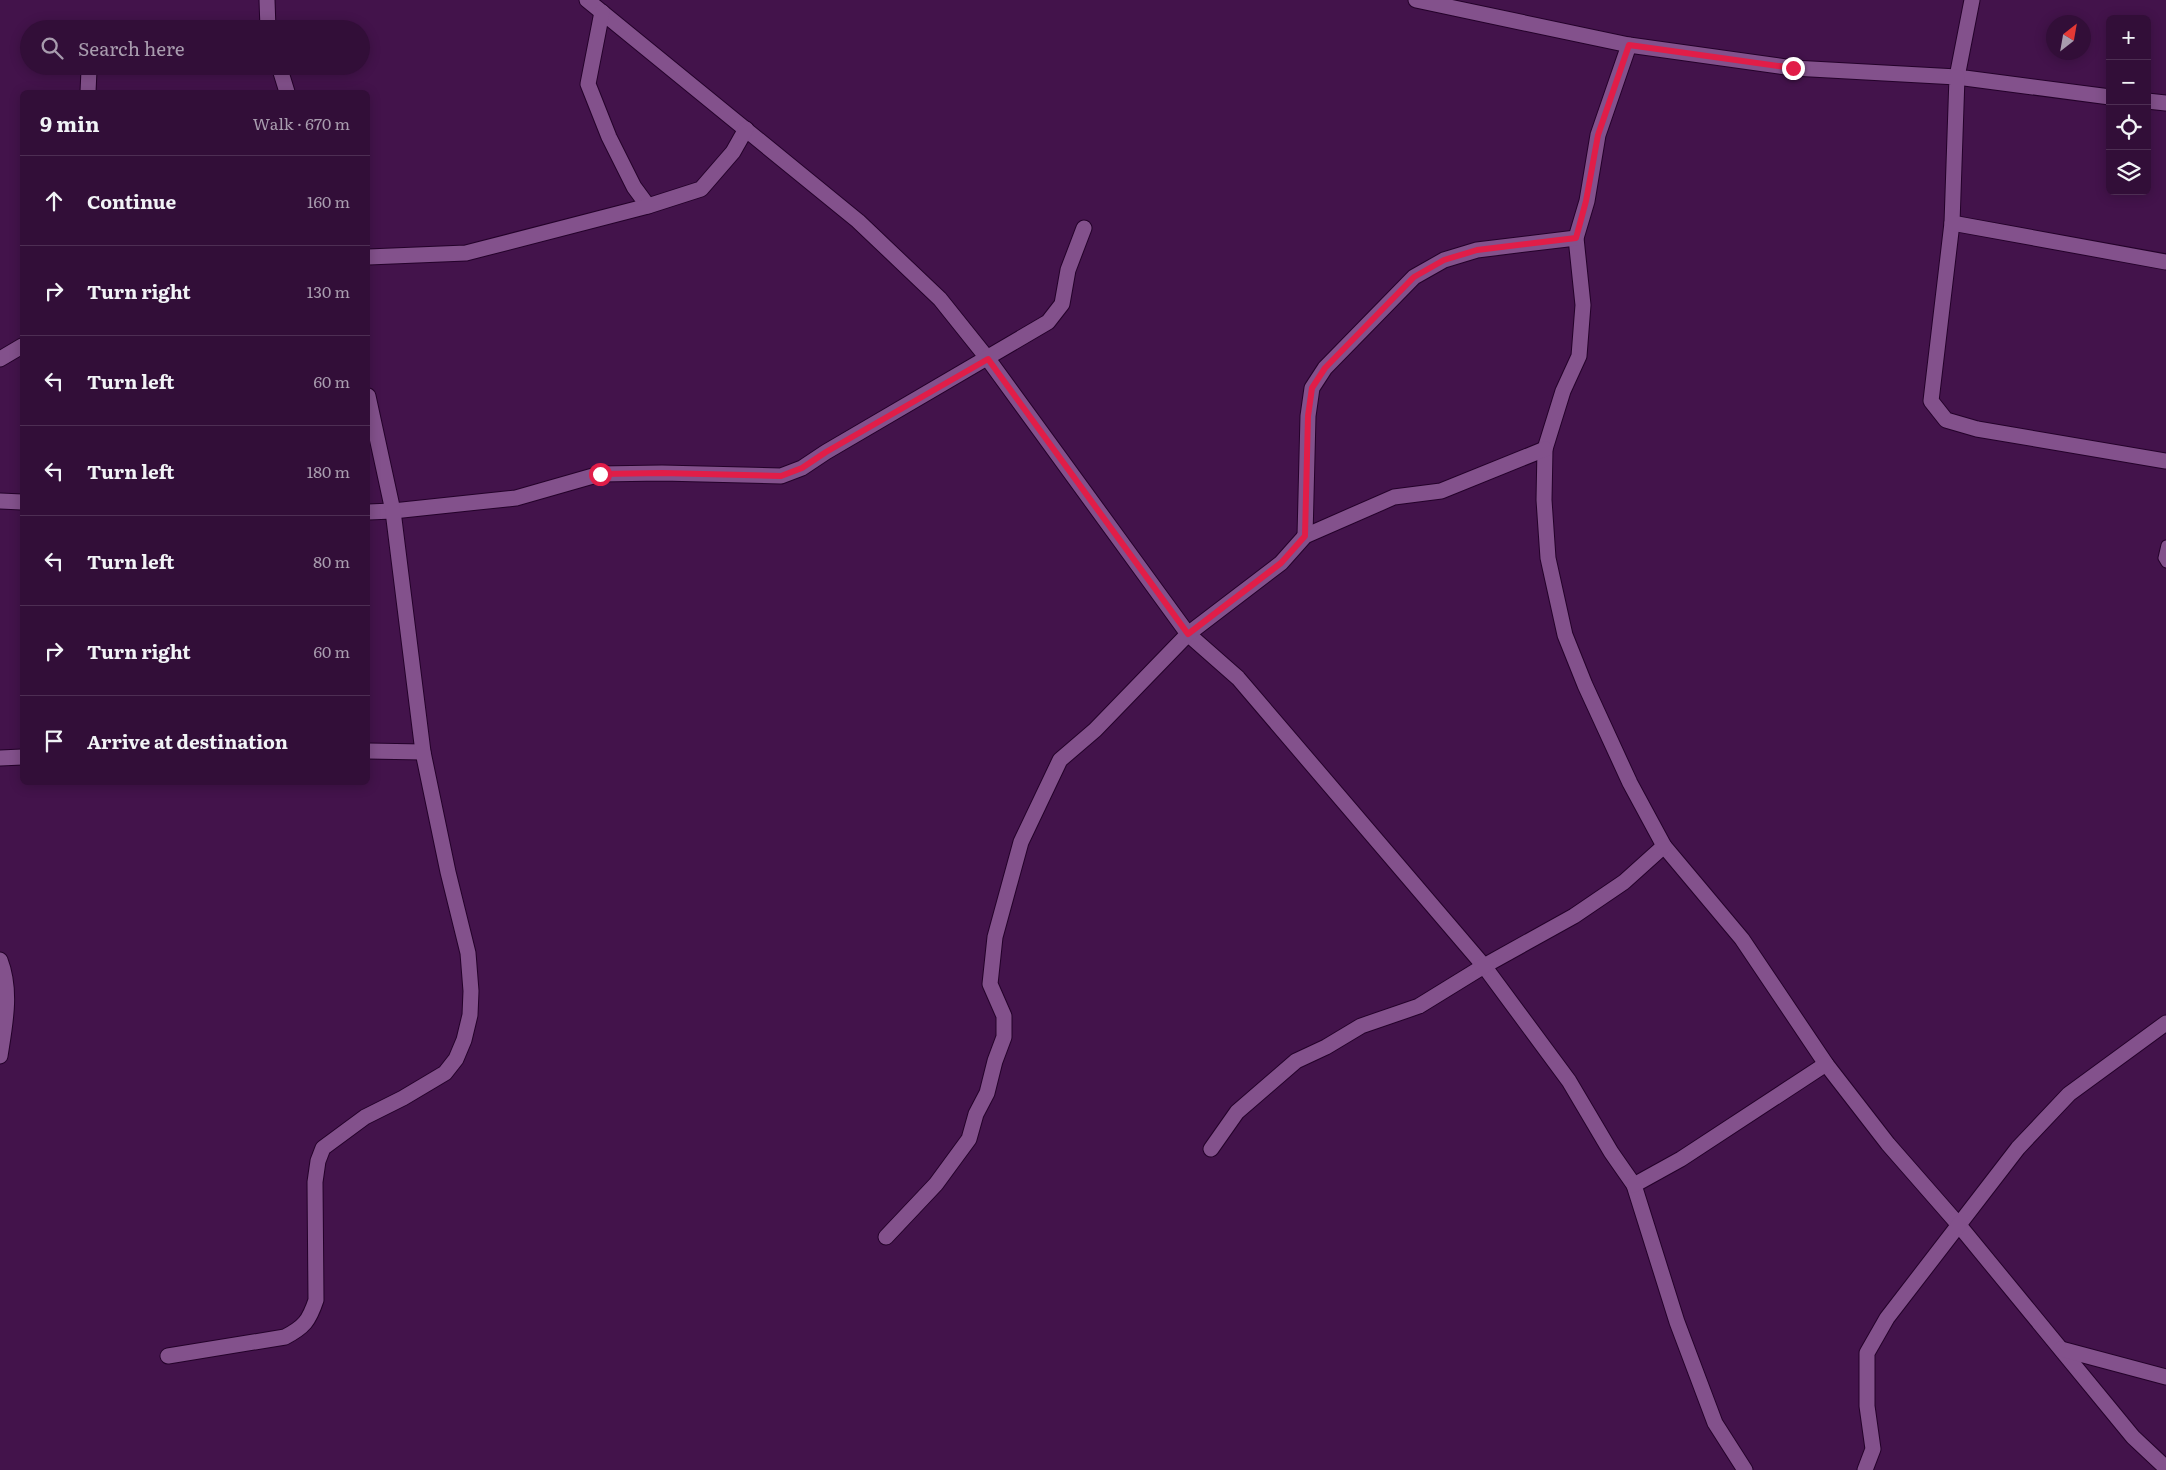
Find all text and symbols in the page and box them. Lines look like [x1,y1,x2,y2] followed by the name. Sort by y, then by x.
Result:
[2046,15,2091,60] north arrow
[2106,15,2151,195] map controls
[2106,15,2151,60] button: +
[20,20,370,75] search box
[38,34,66,62] icon: search
[78,34,185,62] text: Search here
[1782,57,1805,80] route end
[2106,60,2151,105] button: −
[2106,105,2151,150] button: locate
[40,107,100,138] text: 9 min
[253,111,350,135] text: Walk · 670 m
[2106,150,2151,195] button: layers
[40,187,68,215] icon: ahead
[87,187,176,215] text: Continue
[307,189,350,213] text: 160 m
[40,277,68,305] icon: right
[87,277,191,305] text: Turn right
[307,279,350,303] text: 130 m
[40,367,68,395] icon: left
[87,367,174,395] text: Turn left
[313,369,350,393] text: 60 m
[40,457,68,485] icon: left
[87,457,174,485] text: Turn left
[307,459,350,483] text: 180 m
[589,463,612,486] route start
[40,547,68,575] icon: left
[87,547,174,575] text: Turn left
[313,549,350,573] text: 80 m
[40,637,68,665] icon: right
[87,637,191,665] text: Turn right
[313,639,350,663] text: 60 m
[40,727,68,755] icon: arrive
[87,727,288,755] text: Arrive at destination

